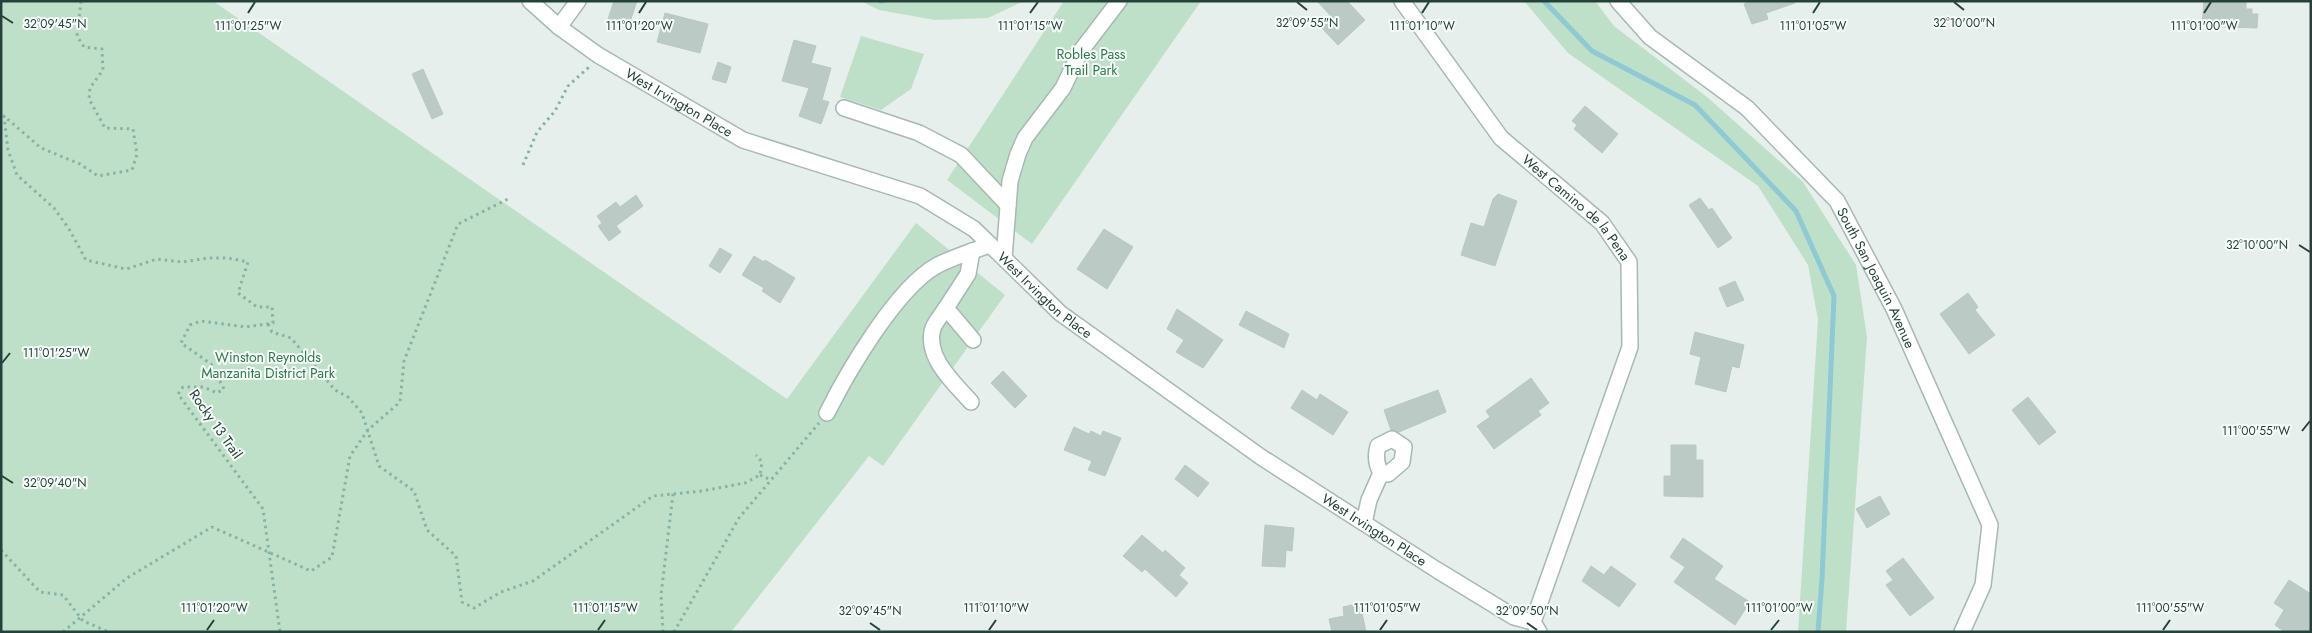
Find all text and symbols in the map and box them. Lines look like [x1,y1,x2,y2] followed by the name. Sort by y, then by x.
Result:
[1276,14,1338,32] text: 32°09'55"N
[1933,14,1995,32] text: 32°10'00"N
[24,15,86,33] text: 32°09'45"N
[215,17,281,35] text: 111°01'25"W
[605,17,673,35] text: 111°01'20"W
[997,17,1063,35] text: 111°01'15"W
[1389,17,1455,35] text: 111°01'10"W
[1780,17,1847,35] text: 111°01'05"W
[2170,17,2238,35] text: 111°01'00"W
[1056,44,1126,80] park label: Robles Pass Trail Park
[622,63,736,142] street label: West Irvington Place
[1518,150,1635,265] street label: West Camino de la Pena
[1832,204,1920,351] street label: South San Joaquin Avenue
[2226,236,2288,254] text: 32°10'00"N
[993,247,1096,343] street label: West Irvington Place
[23,344,89,362] text: 111°01'25"W
[201,347,336,383] park label: Winston Reynolds Manzanita District Park
[185,385,247,463] street label: Rocky 13 Trail
[2222,422,2290,440] text: 111°00'55"W
[23,474,87,492] text: 32°09'40"N
[1318,489,1431,571] street label: West Irvington Place
[180,599,248,617] text: 111°01'20"W
[572,599,638,617] text: 111°01'15"W
[963,599,1029,617] text: 111°01'10"W
[1354,599,1421,617] text: 111°01'05"W
[1745,599,1813,617] text: 111°01'00"W
[2136,599,2204,617] text: 111°00'55"W
[839,602,901,620] text: 32°09'45"N
[1495,602,1559,620] text: 32°09'50"N

